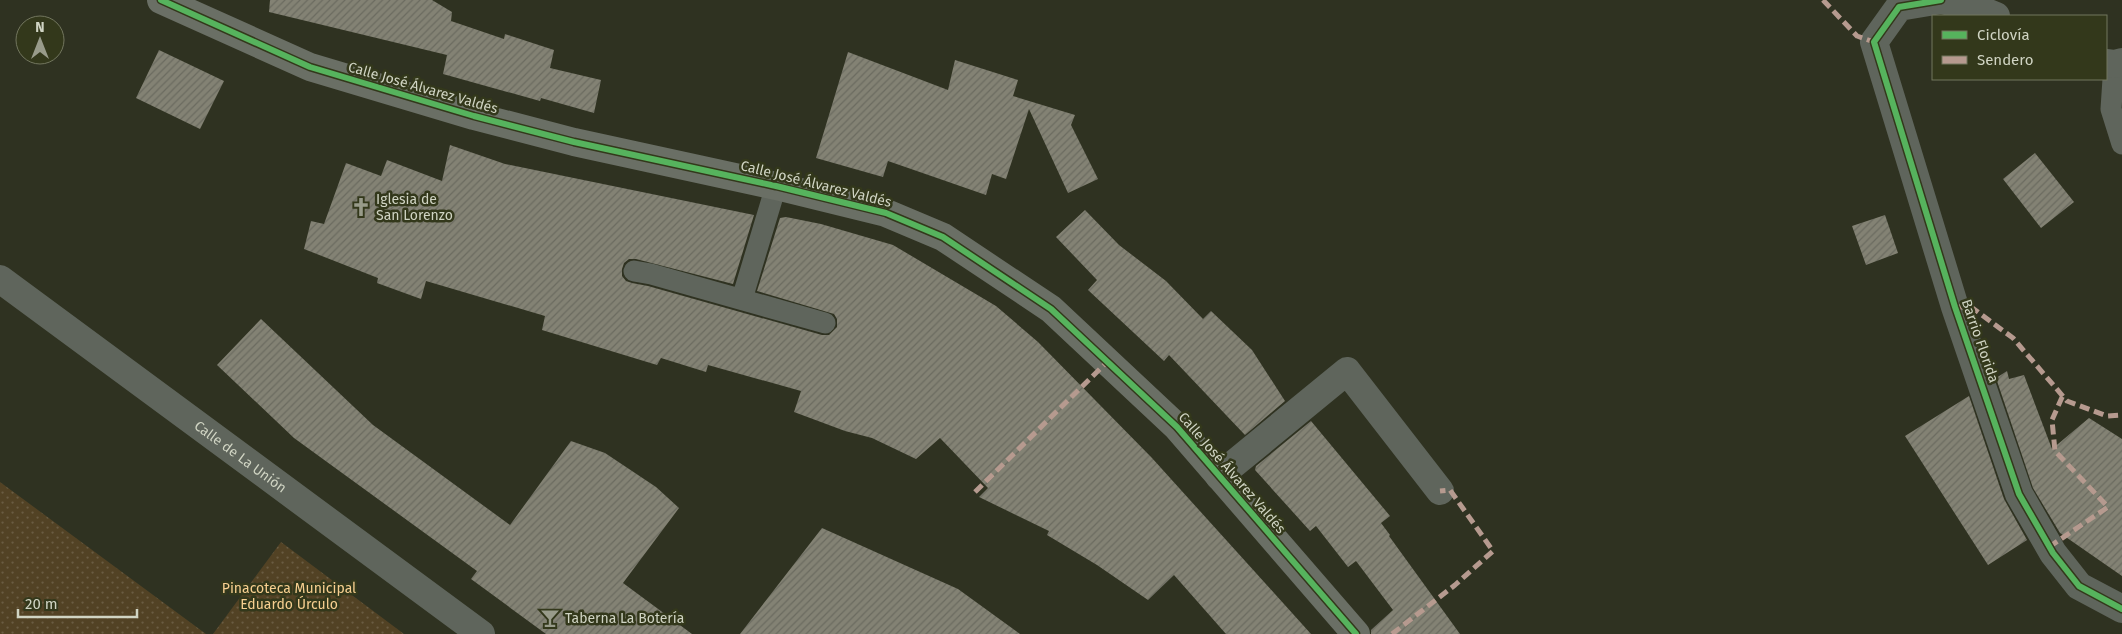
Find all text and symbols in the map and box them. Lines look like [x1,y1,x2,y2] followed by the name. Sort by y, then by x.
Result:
[15,15,65,65] north arrow
[1932,15,2107,80] legend
[35,19,45,36] text: N
[1977,26,2030,44] text: Ciclovía
[1977,51,2033,69] text: Sendero
[346,58,500,118] street label: Calle José Álvarez Valdés
[739,156,894,211] street label: Calle José Álvarez Valdés
[376,191,453,224] place label: Iglesia de San Lorenzo
[350,196,372,218] church icon: Iglesia de San Lorenzo
[1958,297,2002,385] street label: Barrio Florida
[1175,408,1290,537] street label: Calle José Álvarez Valdés
[191,417,290,496] street label: Calle de La Unión
[222,580,356,613] park label: Pinacoteca Municipal Eduardo Úrculo
[18,586,136,618] scale bar
[25,595,58,613] text: 20 m
[539,607,561,629] bar icon: Taberna La Botería
[565,610,684,627] place label: Taberna La Botería

